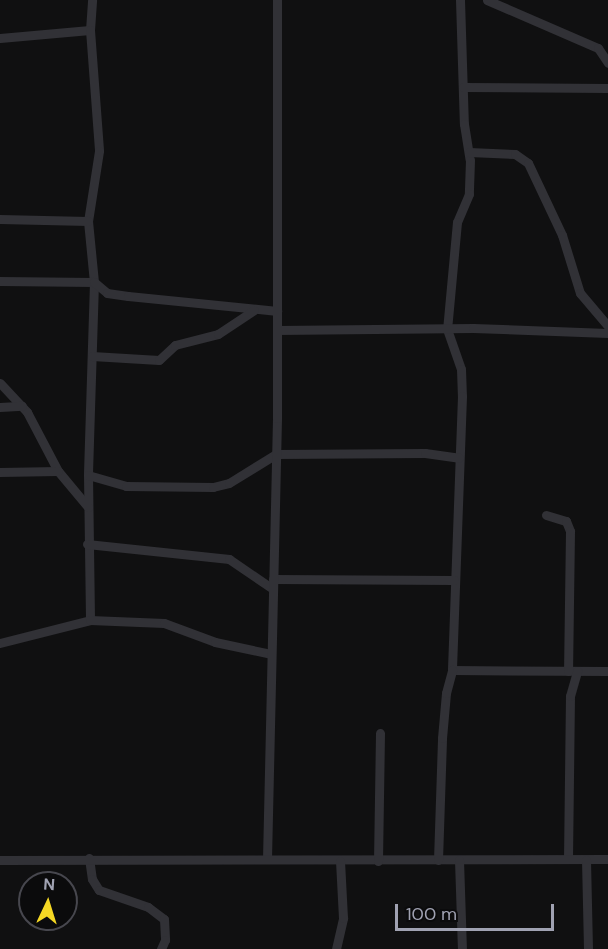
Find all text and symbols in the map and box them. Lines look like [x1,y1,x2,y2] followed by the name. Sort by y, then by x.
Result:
[18,871,78,931] north arrow
[43,874,56,895] text: N
[398,892,557,930] scale bar
[406,902,457,926] text: 100 m

